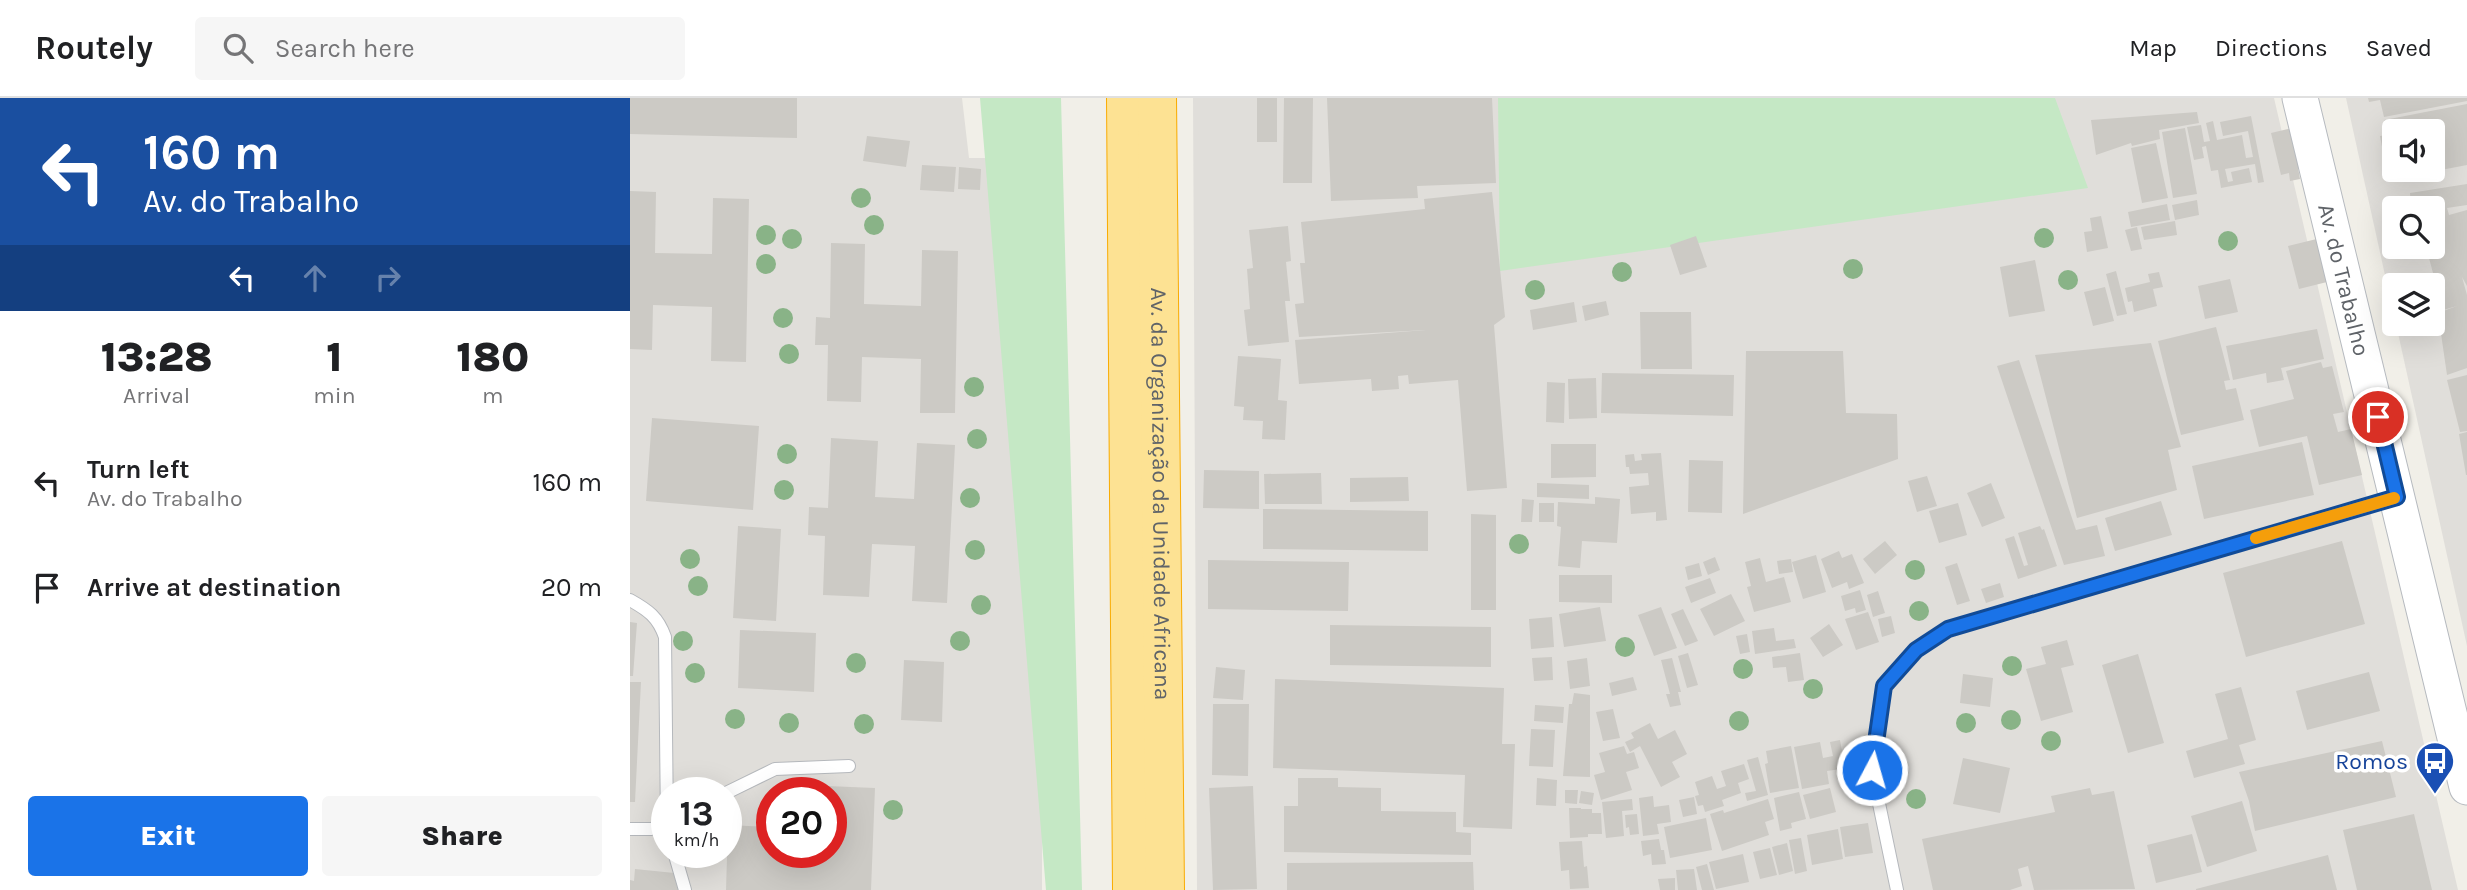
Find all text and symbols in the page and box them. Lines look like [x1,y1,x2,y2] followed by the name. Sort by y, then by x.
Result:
[195,17,685,80] search box
[35,29,153,67] text: Routely
[219,29,257,67] icon: search
[275,33,415,64] text: Search here
[2129,34,2177,62] text: Map
[2215,34,2328,62] text: Directions
[2366,34,2432,62] text: Saved
[2382,119,2445,336] map controls
[2382,119,2445,182] button: sound
[143,124,280,181] text: 160 m
[28,126,119,217] icon: left
[143,183,359,220] text: Av. do Trabalho
[2382,196,2445,259] button: search
[2313,201,2375,359] street label: Av. do Trabalho
[223,259,261,297] icon: left
[296,259,334,297] icon: ahead
[369,259,407,297] icon: right
[2382,273,2445,336] button: layers
[1145,287,1177,701] street label: Av. da Organização da Unidade Africana
[101,332,213,382] text: 13:28
[326,332,342,382] text: 1
[456,332,529,382] text: 180
[123,382,190,409] text: Arrival
[313,382,356,409] text: min
[482,382,504,409] text: m
[2348,387,2408,447] pin
[2359,398,2397,436] icon: arrive
[87,454,189,485] text: Turn left
[28,464,66,502] icon: left
[533,467,602,498] text: 160 m
[87,485,242,512] text: Av. do Trabalho
[28,569,66,607] icon: arrive
[87,572,341,603] text: Arrive at destination
[541,572,602,603] text: 20 m
[1835,733,1909,807] position arrow
[2414,740,2456,795] bus stop icon: Romos
[2335,748,2408,775] place label: Romos
[756,777,847,868] speed limit sign: 20
[679,793,714,834] text: 13
[28,796,308,876] button: Exit
[322,796,602,876] button: Share
[674,829,719,851] text: km/h

